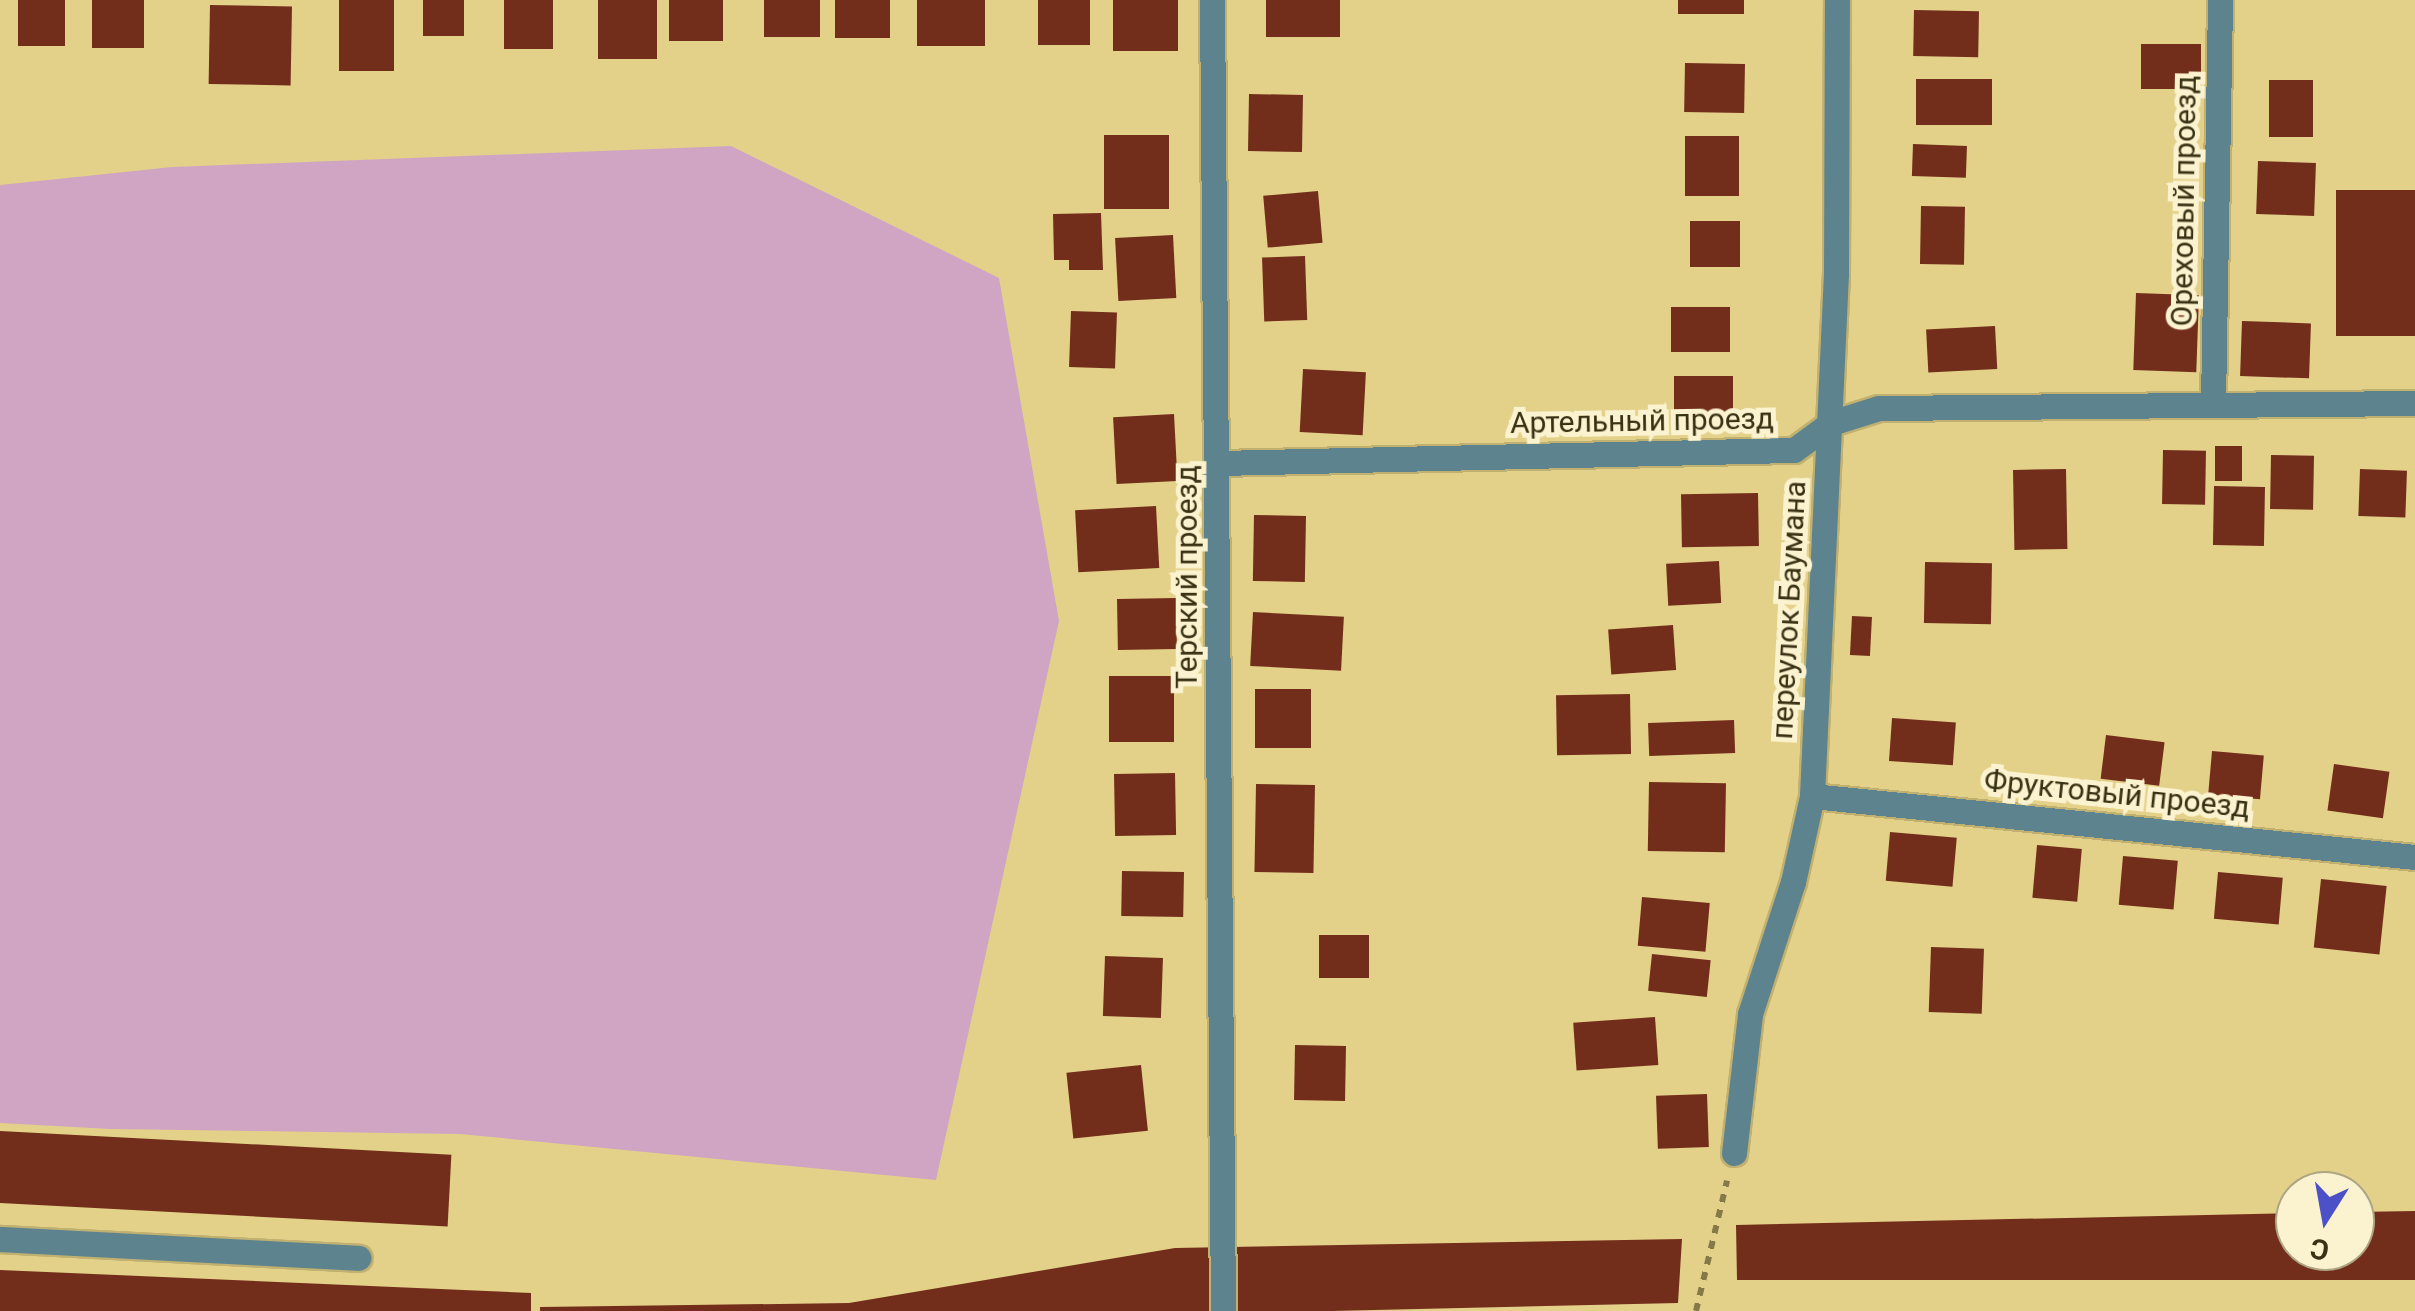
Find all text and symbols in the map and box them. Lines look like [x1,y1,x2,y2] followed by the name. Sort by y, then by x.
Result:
[2164,75,2204,327] street label: Ореховый проезд
[1510,401,1774,441] street label: Артельный проезд
[1169,465,1205,689] street label: Терский проезд
[1764,480,1814,740] street label: переулок Баумана
[1982,762,2252,826] street label: Фруктовый проезд
[2275,1171,2375,1271] north arrow
[2307,1231,2332,1267] text: С

